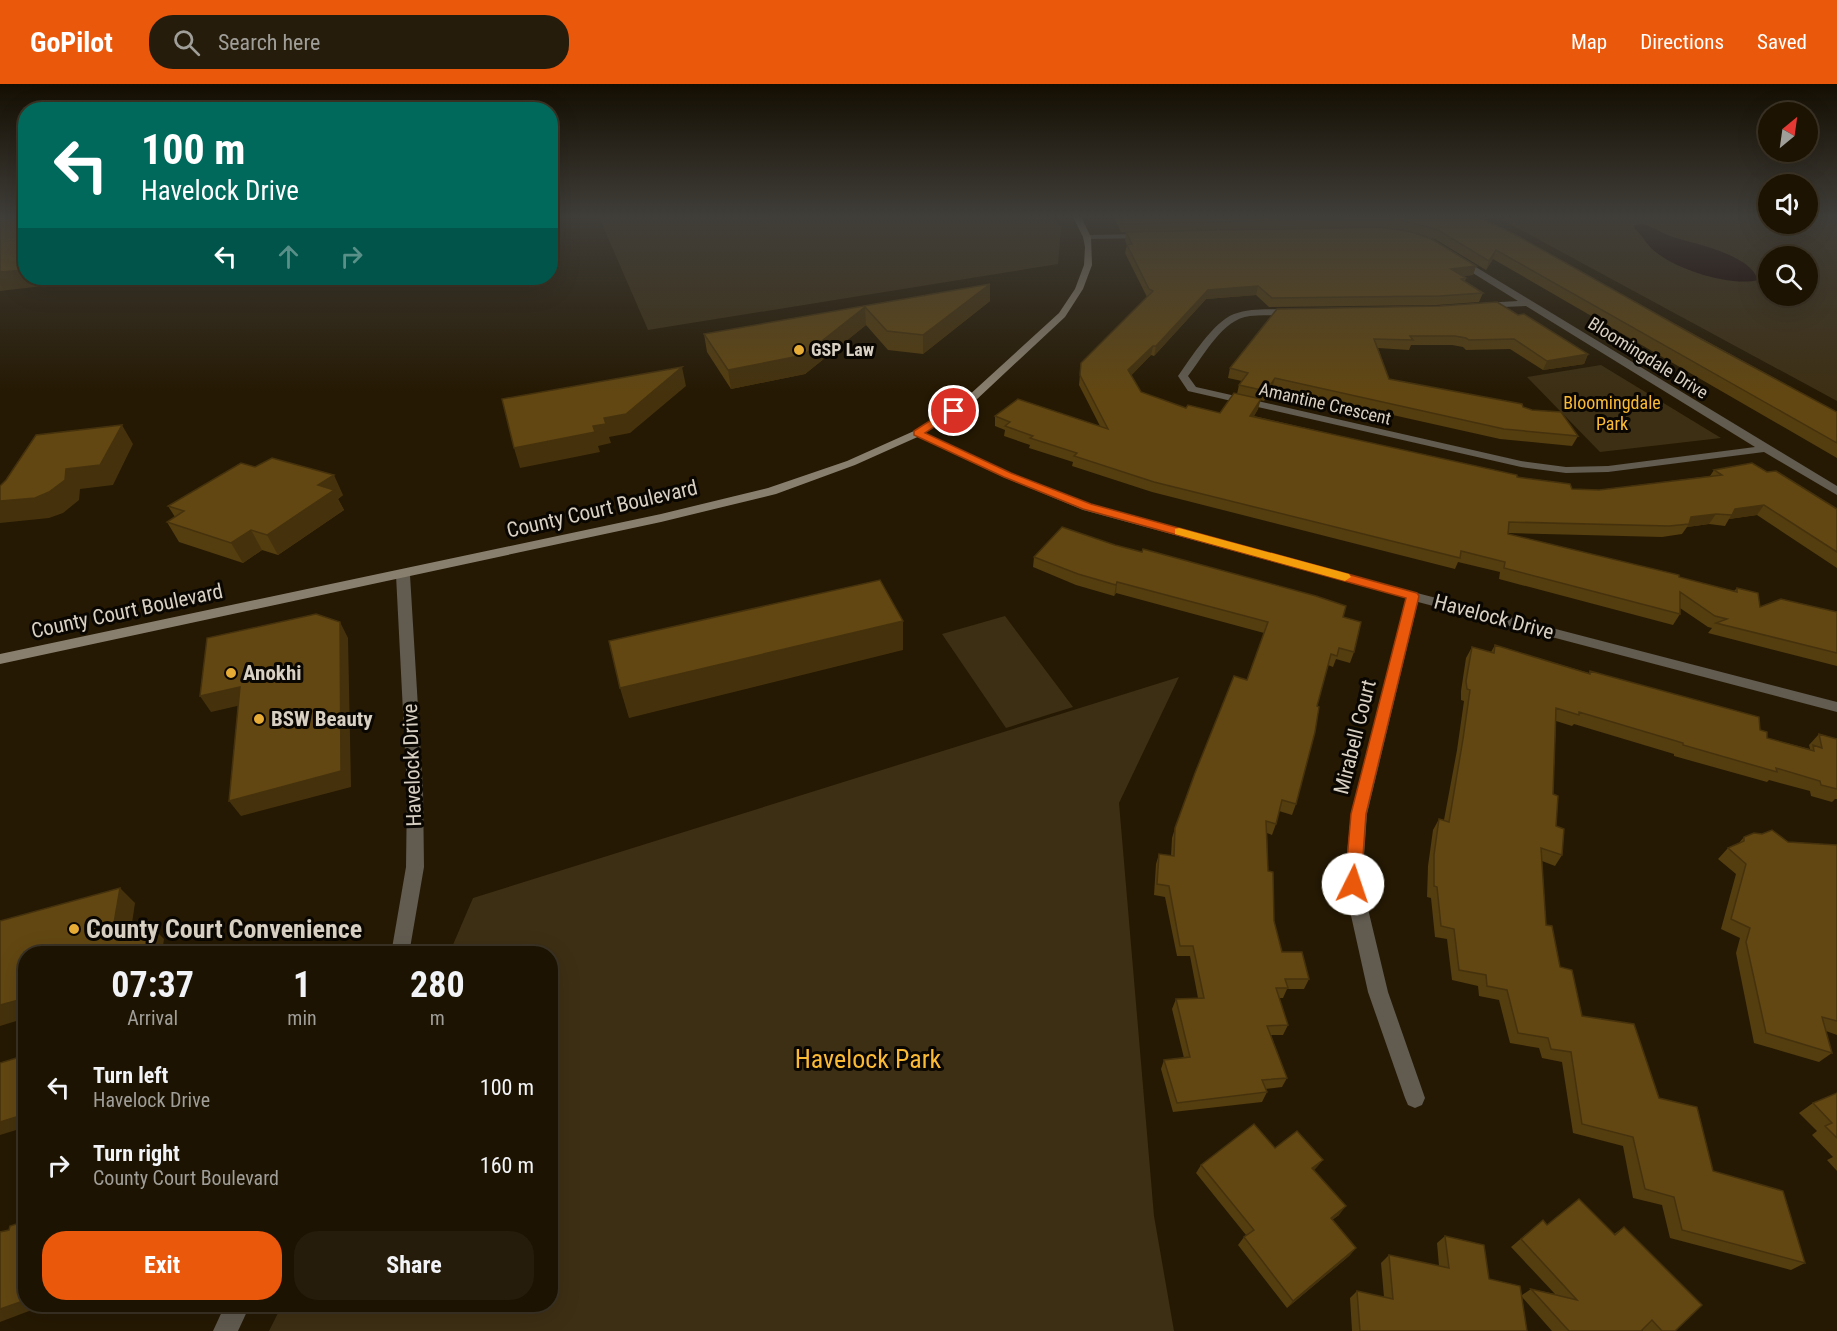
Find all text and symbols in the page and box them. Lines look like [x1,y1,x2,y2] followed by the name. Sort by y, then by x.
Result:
[149,15,569,69] search box
[30,26,113,59] text: GoPilot
[170,26,203,59] icon: search
[218,30,320,55] text: Search here
[1571,30,1607,54] text: Map
[1640,30,1724,54] text: Directions
[1757,30,1807,54] text: Saved
[1758,102,1818,162] north arrow
[1758,102,1818,306] map controls
[141,125,246,174] text: 100 m
[42,126,120,204] icon: left
[1758,174,1818,234] button: sound
[141,175,299,207] text: Havelock Drive
[209,240,242,273] icon: left
[272,240,305,273] icon: ahead
[335,240,368,273] icon: right
[1758,246,1818,306] button: search
[1584,312,1712,403] street label: Bloomingdale Drive
[811,339,875,360] place label: GSP Law
[792,343,806,357] marker: GSP Law
[1257,378,1393,429] street label: Amantine Crescent
[928,385,979,436] pin
[1563,392,1661,434] park label: Bloomingdale Park
[937,394,970,427] icon: arrive
[504,475,700,543] street label: County Court Boulevard
[29,579,225,643] street label: County Court Boulevard
[1432,590,1557,645] street label: Havelock Drive
[243,661,302,685] place label: Anokhi
[224,666,238,680] marker: Anokhi
[1329,677,1381,797] street label: Mirabell Court
[398,703,426,827] street label: Havelock Drive
[271,707,373,731] place label: BSW Beauty
[252,712,266,726] marker: BSW Beauty
[1321,852,1385,916] position arrow
[86,914,362,944] place label: County Court Convenience
[67,922,81,936] marker: County Court Convenience
[111,964,194,1006] text: 07:37
[293,964,311,1006] text: 1
[410,964,465,1006] text: 280
[127,1006,178,1030] text: Arrival
[287,1006,317,1030] text: min
[430,1006,445,1030] text: m
[795,1044,942,1074] park label: Havelock Park
[93,1063,168,1088] text: Turn left
[42,1071,75,1104] icon: left
[480,1075,534,1100] text: 100 m
[93,1088,210,1112] text: Havelock Drive
[93,1141,180,1166] text: Turn right
[42,1149,75,1182] icon: right
[480,1153,534,1178] text: 160 m
[93,1166,279,1190] text: County Court Boulevard
[42,1231,282,1300] button: Exit
[294,1231,534,1300] button: Share

